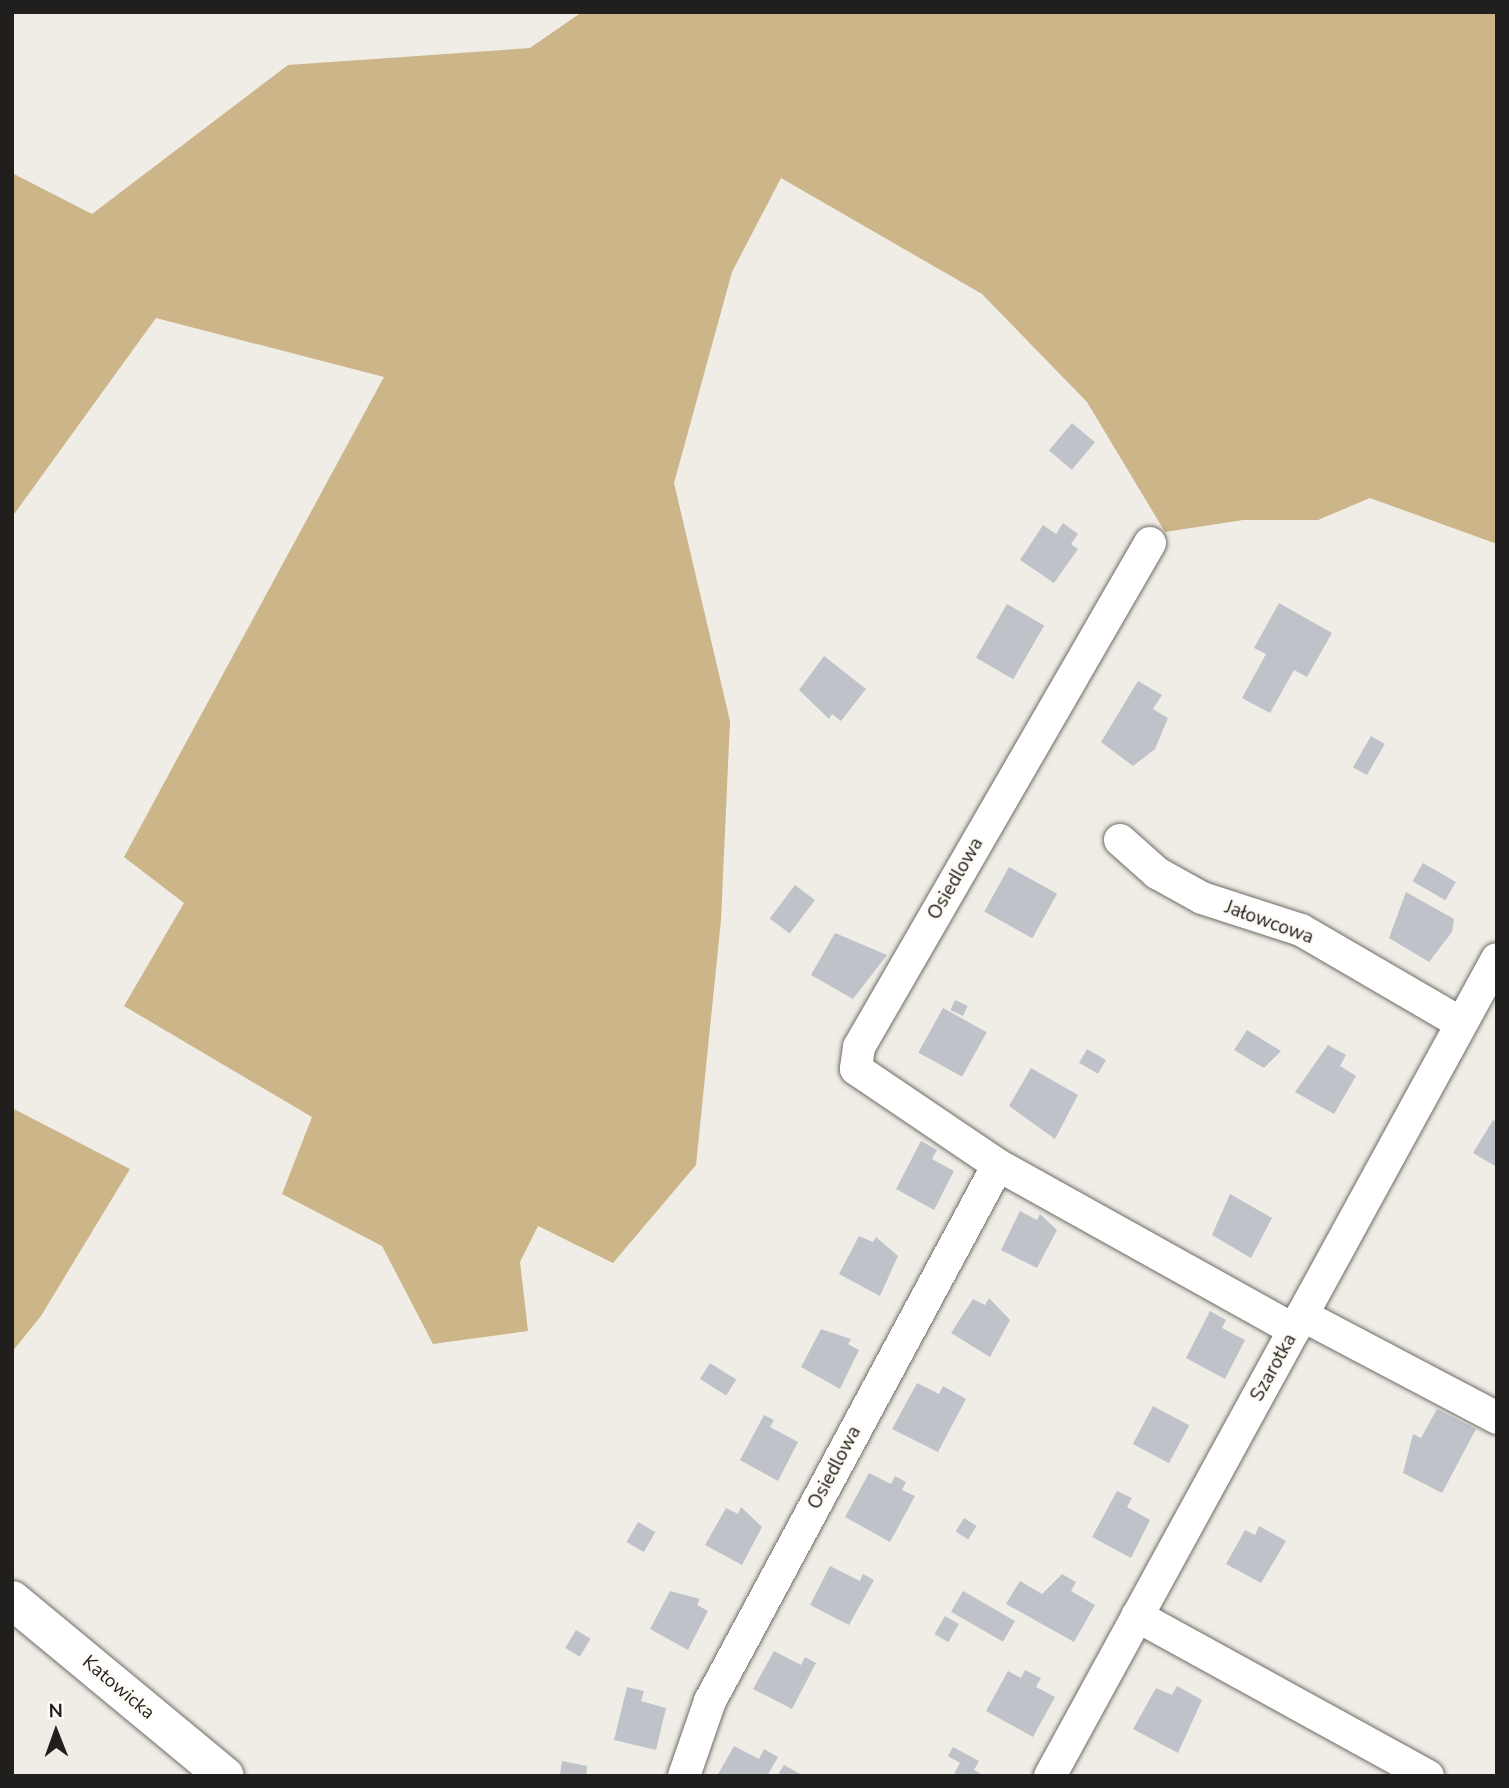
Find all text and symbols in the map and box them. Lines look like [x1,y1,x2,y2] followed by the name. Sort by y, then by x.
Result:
[923,834,989,924] street label: Osiedlowa
[1221,896,1317,950] street label: Jałowcowa
[1246,1330,1302,1406] street label: Szarotka
[804,1422,866,1514] street label: Osiedlowa
[77,1651,159,1725] street label: Katowicka
[21,1697,91,1767] north arrow
[48,1698,63,1724] text: N

